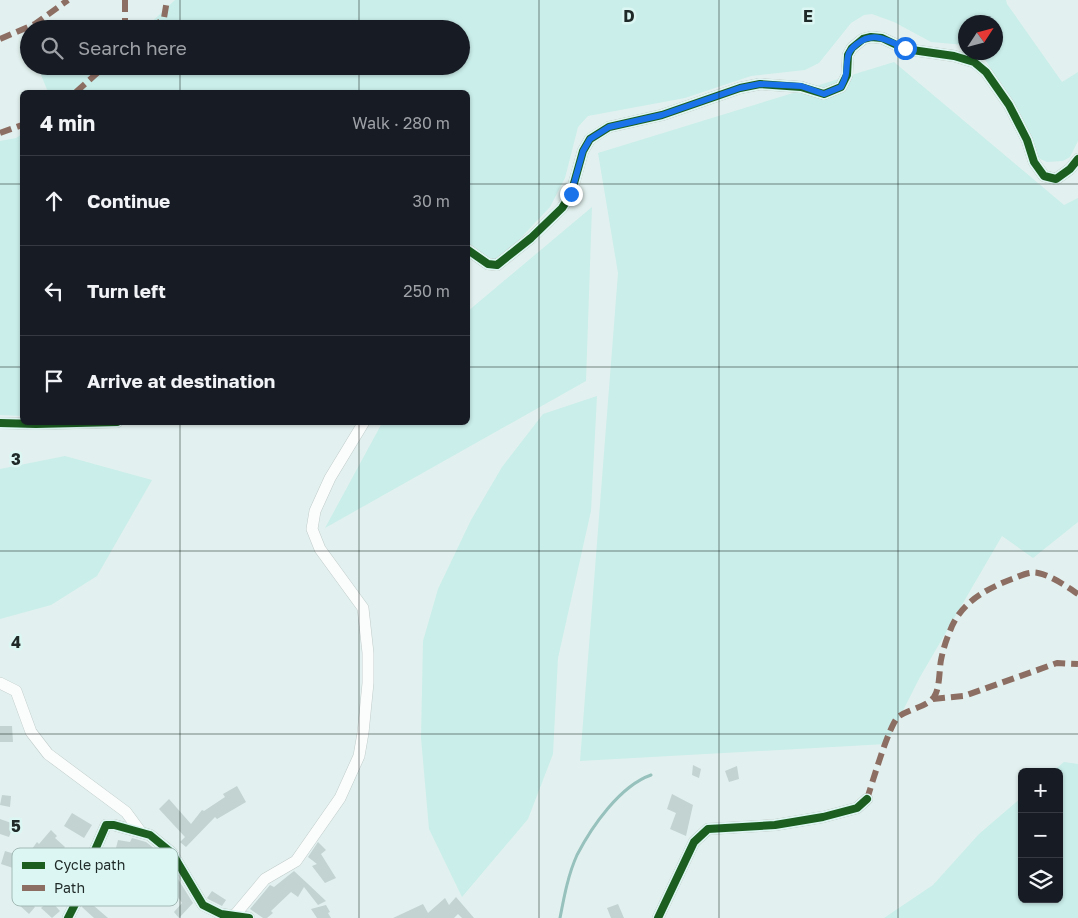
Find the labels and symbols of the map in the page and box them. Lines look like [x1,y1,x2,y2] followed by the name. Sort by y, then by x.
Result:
[623,6,635,26] text: D
[803,6,813,26] text: E
[958,15,1003,60] north arrow
[894,37,917,60] route start
[560,183,583,206] route end
[11,449,21,469] text: 3
[11,632,21,652] text: 4
[11,816,21,836] text: 5
[12,848,178,906] legend
[54,856,125,873] text: Cycle path
[54,879,85,896] text: Path

